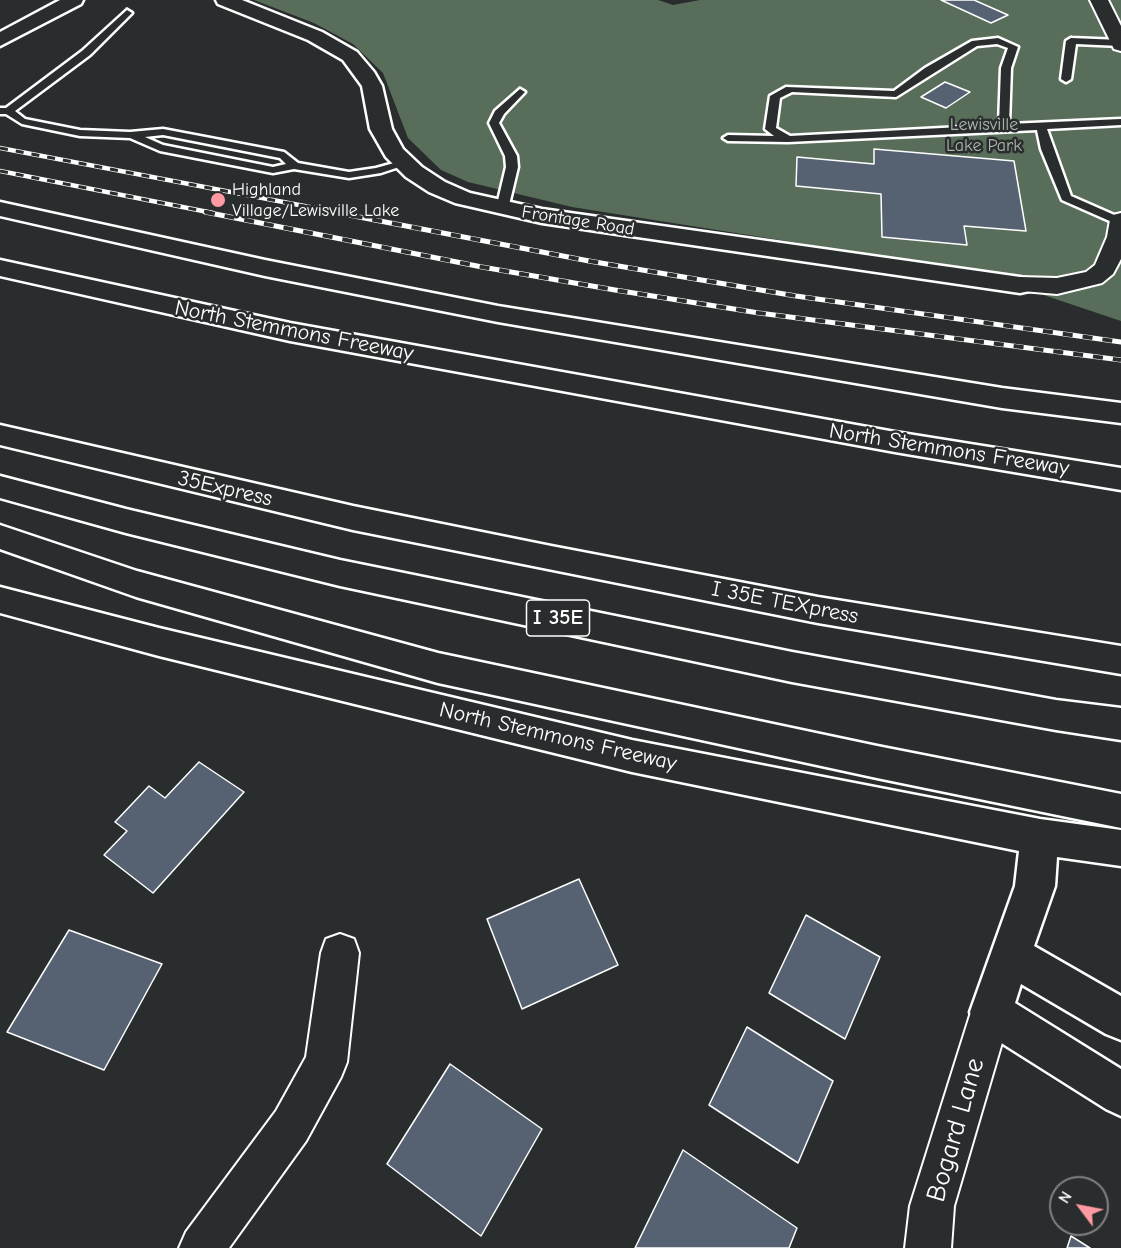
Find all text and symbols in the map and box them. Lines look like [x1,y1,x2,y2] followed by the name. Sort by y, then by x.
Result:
[946,114,1022,156] park label: Lewisville Lake Park
[232,179,399,222] place label: Highland Village/Lewisville Lake
[209,191,227,209] marker: Highland Village/Lewisville Lake
[520,201,636,241] street label: Frontage Road
[172,295,416,367] street label: North Stemmons Freeway
[827,418,1071,482] street label: North Stemmons Freeway
[175,465,275,513] street label: 35Express
[709,576,861,630] street label: I 35E TEXpress
[526,600,590,636] road number: I 35E
[437,697,679,777] street label: North Stemmons Freeway
[920,1054,992,1206] street label: Bogard Lane
[1049,1176,1109,1236] north arrow
[1055,1188,1076,1207] text: N

